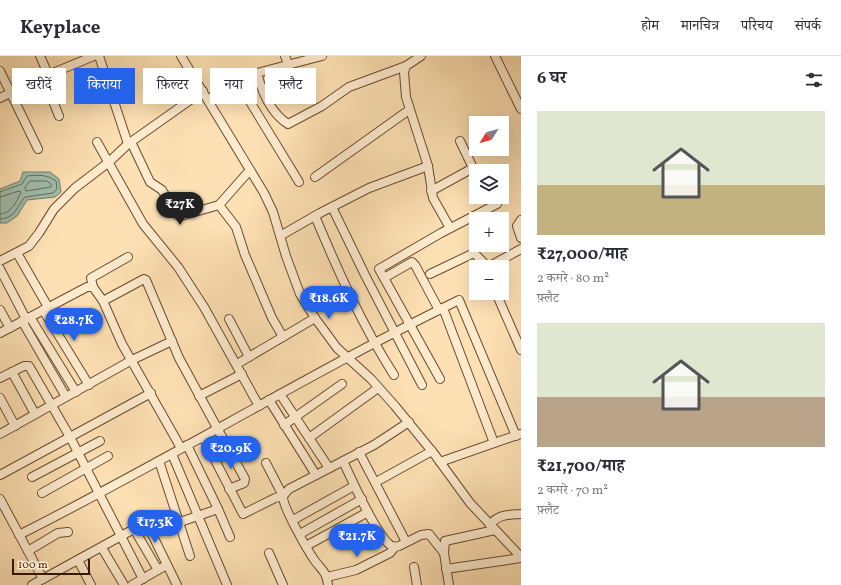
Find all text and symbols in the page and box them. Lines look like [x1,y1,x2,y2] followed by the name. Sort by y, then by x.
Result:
[20,15,101,41] text: Keyplace
[641,17,659,36] text: होम
[681,17,719,36] text: मानचित्र
[741,17,773,36] text: परिचय
[795,17,821,36] text: संपर्क
[537,67,567,90] text: 6 घर
[12,68,66,104] chip: खरीदें
[74,68,135,104] chip: किराया
[143,68,202,104] chip: फ़िल्टर
[210,68,257,104] chip: नया
[265,68,316,104] chip: फ़्लैट
[803,69,825,91] icon: filters
[469,116,509,156] north arrow
[469,116,509,300] map controls
[645,137,717,209] icon: home
[469,164,509,204] button: layers
[156,192,204,226] pin: ₹27K
[165,196,195,214] text: ₹27K
[469,212,509,252] button: +
[537,243,628,266] text: ₹27,000/माह
[469,260,509,300] button: −
[537,270,609,288] text: 2 कमरे · 80 m²
[296,286,362,320] pin: ₹18.6K
[309,290,349,308] text: ₹18.6K
[537,290,559,308] text: फ़्लैट
[41,308,107,342] pin: ₹28.7K
[54,312,94,330] text: ₹28.7K
[645,349,717,421] icon: home
[198,436,264,470] pin: ₹20.9K
[210,440,252,458] text: ₹20.9K
[537,455,625,478] text: ₹21,700/माह
[537,482,608,500] text: 2 कमरे · 70 m²
[537,502,559,520] text: फ़्लैट
[122,510,188,544] pin: ₹17.3K
[137,514,173,532] text: ₹17.3K
[324,524,390,558] pin: ₹21.7K
[338,528,376,546] text: ₹21.7K
[12,557,90,576] scale bar
[18,558,48,573] text: 100 m

